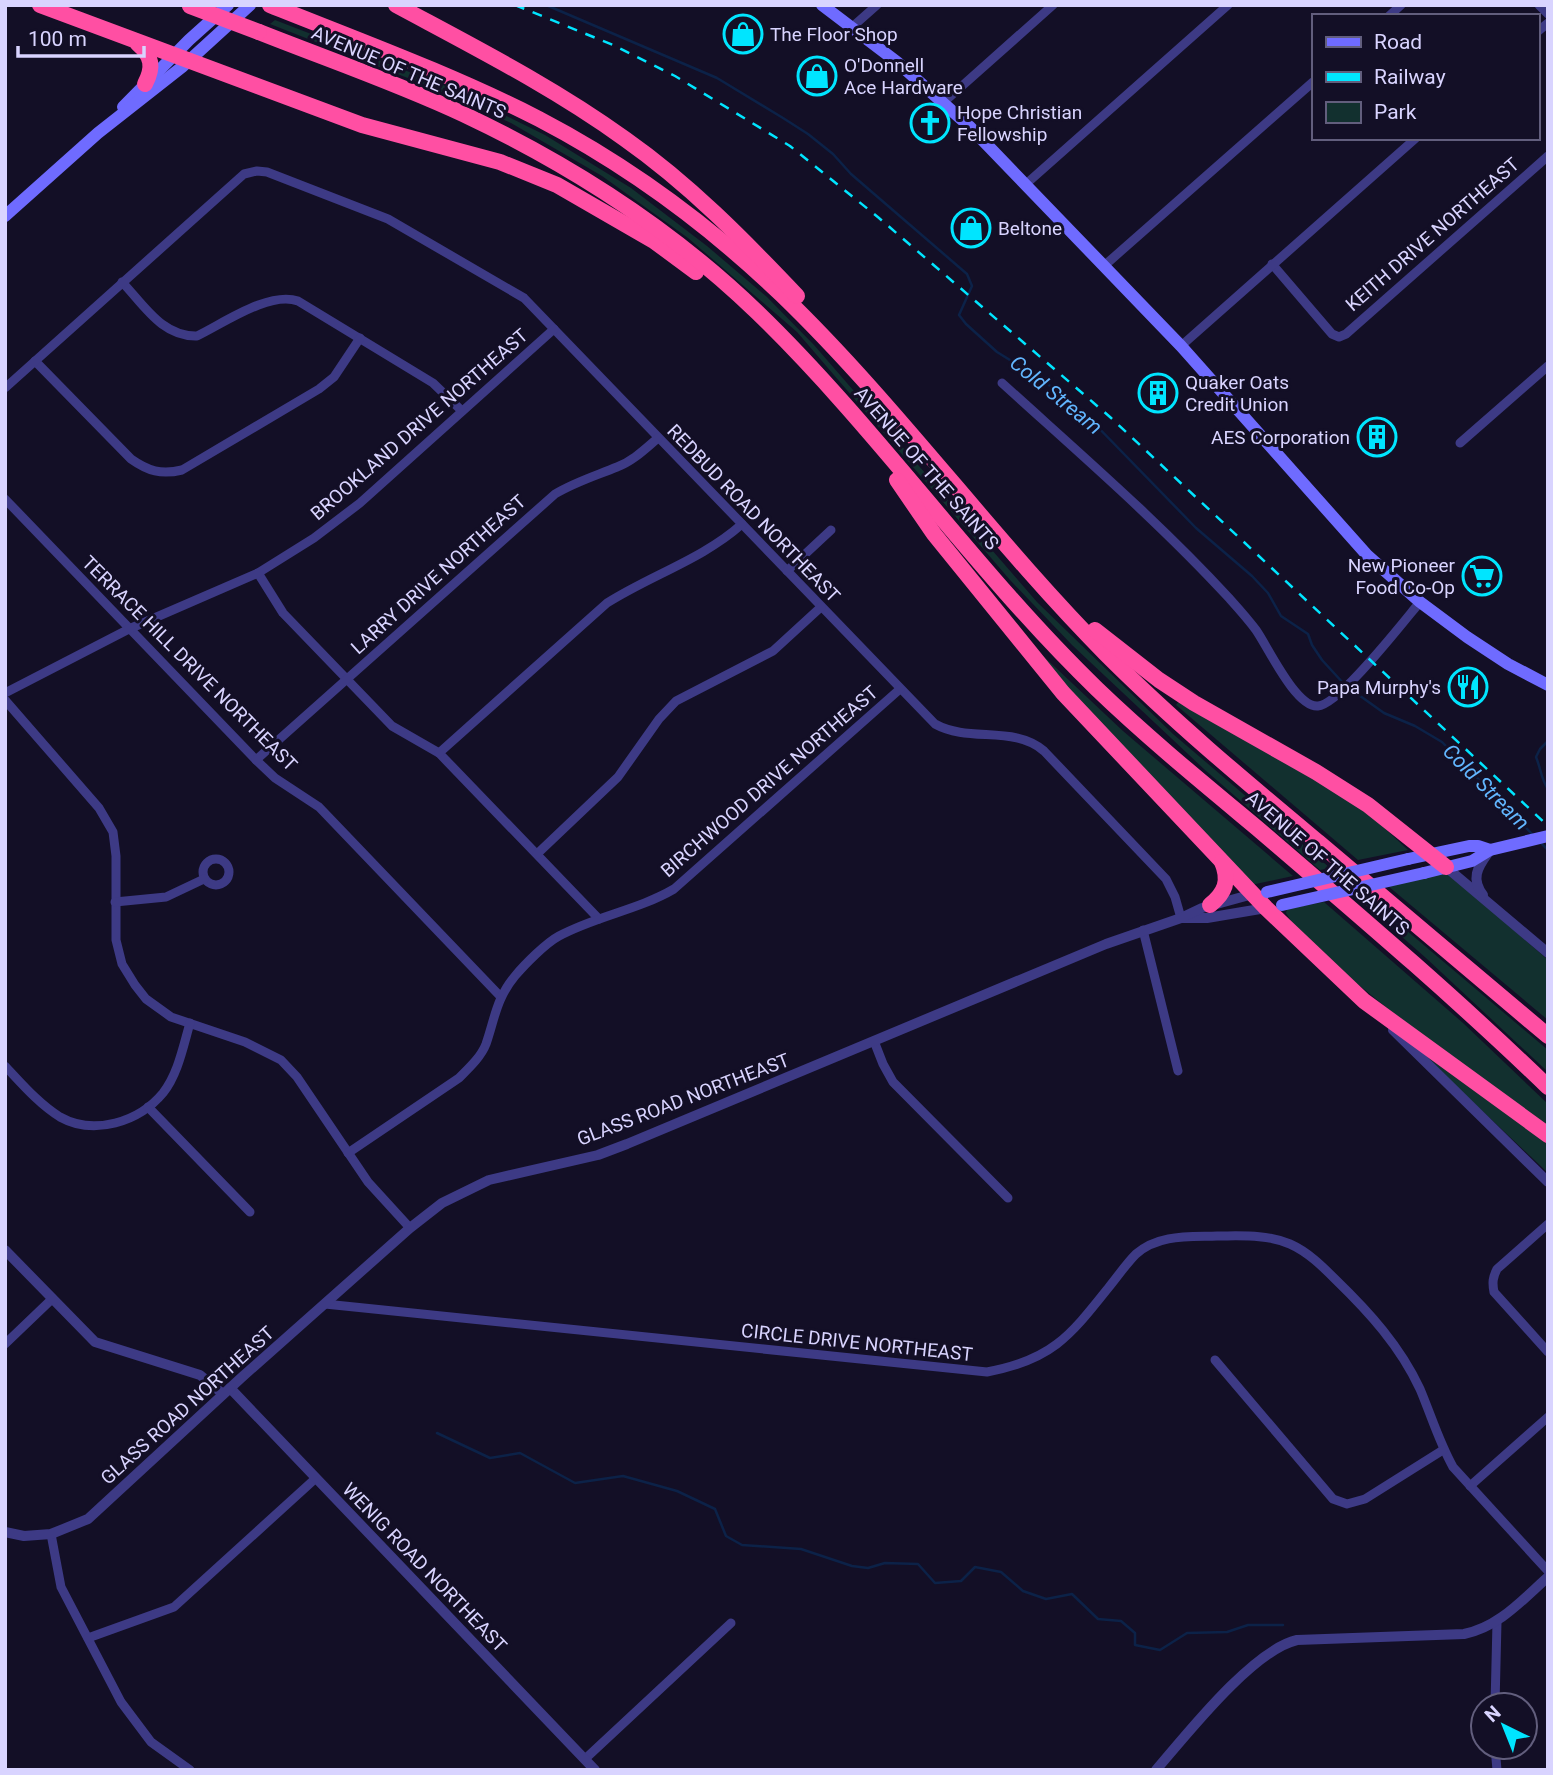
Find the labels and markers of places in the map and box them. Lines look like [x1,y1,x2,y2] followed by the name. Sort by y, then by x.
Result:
[722,13,764,55] shop icon: The Floor Shop
[770,23,898,46] place label: The Floor Shop
[844,54,963,99] place label: O'Donnell Ace Hardware
[796,55,838,97] shop icon: O'Donnell Ace Hardware
[957,101,1082,146] place label: Hope Christian Fellowship
[909,102,951,144] church icon: Hope Christian Fellowship
[950,207,992,249] shop icon: Beltone
[998,217,1062,240] place label: Beltone
[1185,371,1289,416] place label: Quaker Oats Credit Union
[1137,372,1179,414] building icon: Quaker Oats Credit Union
[1356,416,1398,458] building icon: AES Corporation
[1211,426,1350,449] place label: AES Corporation
[1348,554,1456,599] place label: New Pioneer Food Co-Op
[1461,555,1503,597] supermarket icon: New Pioneer Food Co-Op
[1447,666,1489,708] restaurant icon: Papa Murphy's
[1317,676,1441,699] place label: Papa Murphy's

